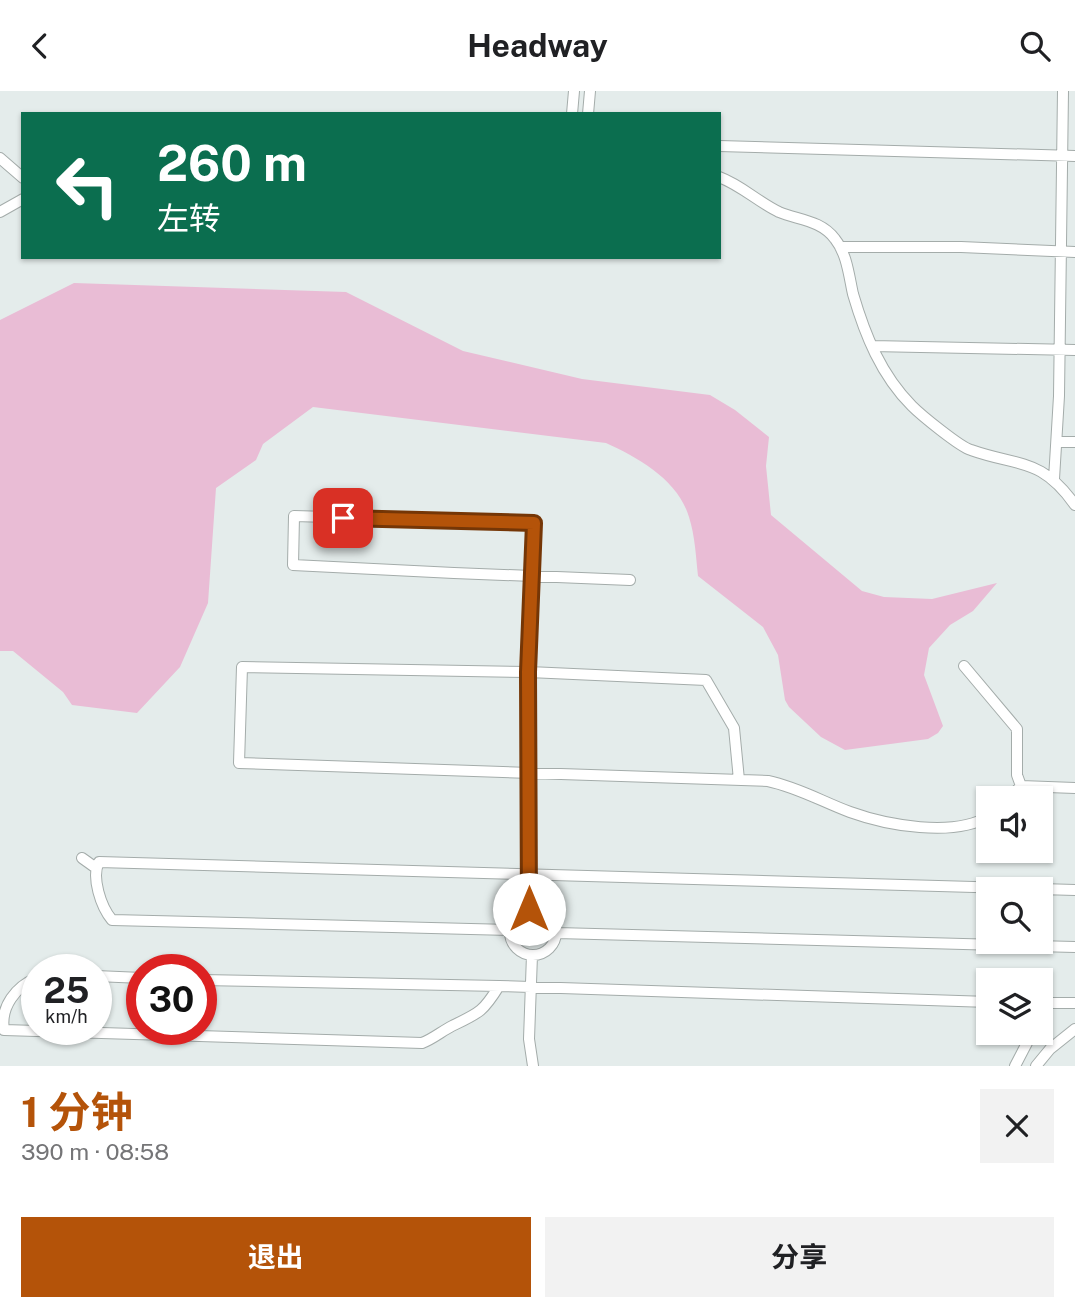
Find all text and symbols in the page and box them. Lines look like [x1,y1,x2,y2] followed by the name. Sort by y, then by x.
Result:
[21,27,59,65] icon: back
[467,27,608,64] text: Headway
[1016,27,1054,65] icon: search
[157,134,307,192] text: 260 m
[42,140,133,231] icon: left
[157,200,221,237] text: 左转
[313,488,373,548] pin
[324,499,362,537] icon: arrive
[976,786,1053,1045] map controls
[976,786,1053,863] button: sound
[492,872,566,946] position arrow
[976,877,1053,954] button: search
[126,954,217,1045] speed limit sign: 30
[976,968,1053,1045] button: layers
[44,970,89,1011] text: 25
[45,1006,88,1027] text: km/h
[21,1087,132,1136] text: 1 分钟
[980,1089,1054,1163] button: close
[21,1138,169,1165] text: 390 m · 08:58
[21,1217,531,1297] button: 退出
[545,1217,1054,1297] button: 分享

